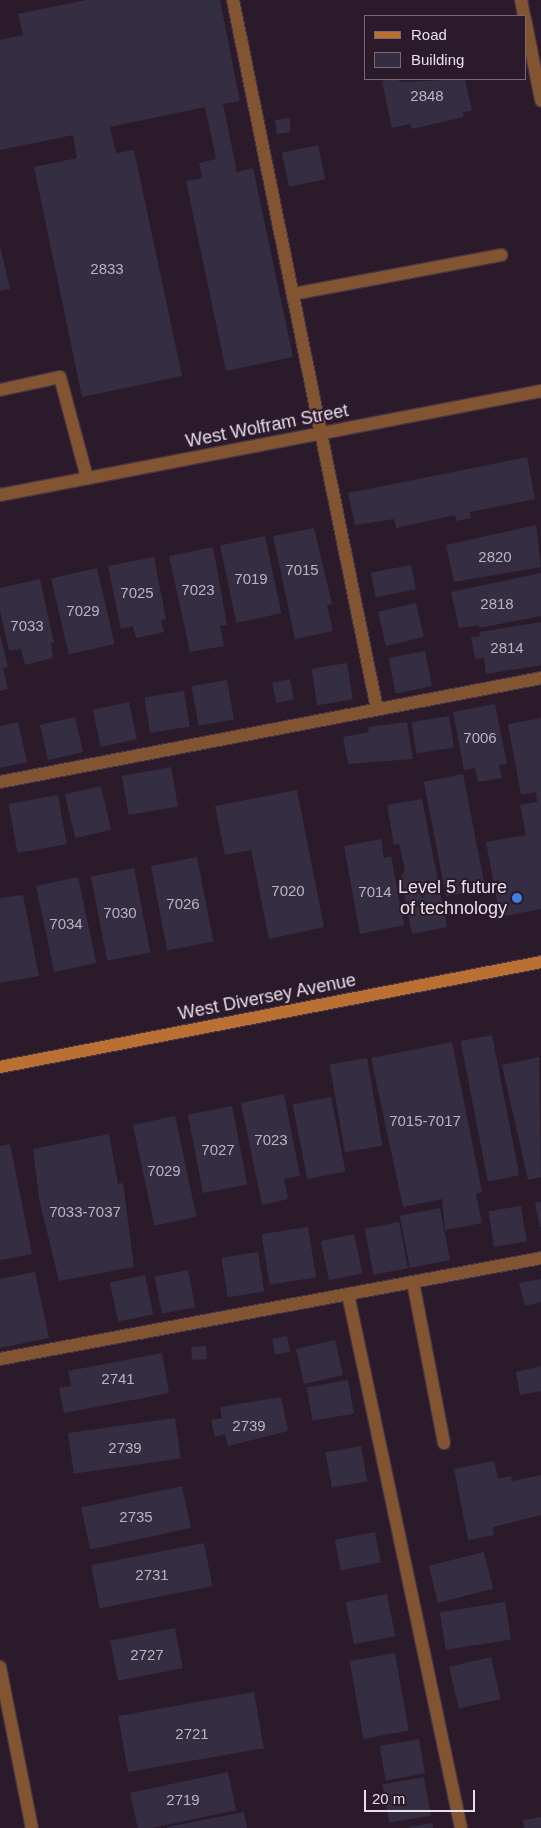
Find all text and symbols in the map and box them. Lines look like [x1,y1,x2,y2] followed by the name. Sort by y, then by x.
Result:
[364,15,526,80] legend
[411,26,447,43] text: Road
[411,51,464,68] text: Building
[410,87,444,105] house number: 2848
[90,260,124,278] house number: 2833
[184,400,350,452] street label: West Wolfram Street
[478,548,512,566] house number: 2820
[285,561,319,579] house number: 7015
[234,570,268,588] house number: 7019
[181,581,215,599] house number: 7023
[120,584,154,602] house number: 7025
[480,595,514,613] house number: 2818
[66,602,100,620] house number: 7029
[10,617,44,635] house number: 7033
[490,639,524,657] house number: 2814
[463,729,497,747] house number: 7006
[398,877,507,920] place label: Level 5 future of technology
[271,882,305,900] house number: 7020
[358,883,392,901] house number: 7014
[511,892,523,904] marker: Level 5 future of technology
[166,895,200,913] house number: 7026
[103,904,137,922] house number: 7030
[49,915,83,933] house number: 7034
[176,969,358,1025] street label: West Diversey Avenue
[389,1112,461,1130] house number: 7015-7017
[254,1131,288,1149] house number: 7023
[201,1141,235,1159] house number: 7027
[147,1162,181,1180] house number: 7029
[49,1203,121,1221] house number: 7033-7037
[101,1370,135,1388] house number: 2741
[232,1417,266,1435] house number: 2739
[108,1439,142,1457] house number: 2739
[119,1508,153,1526] house number: 2735
[135,1566,169,1584] house number: 2731
[130,1646,164,1664] house number: 2727
[175,1725,209,1743] house number: 2721
[366,1780,477,1812] scale bar
[372,1790,405,1807] text: 20 m
[166,1791,200,1809] house number: 2719

